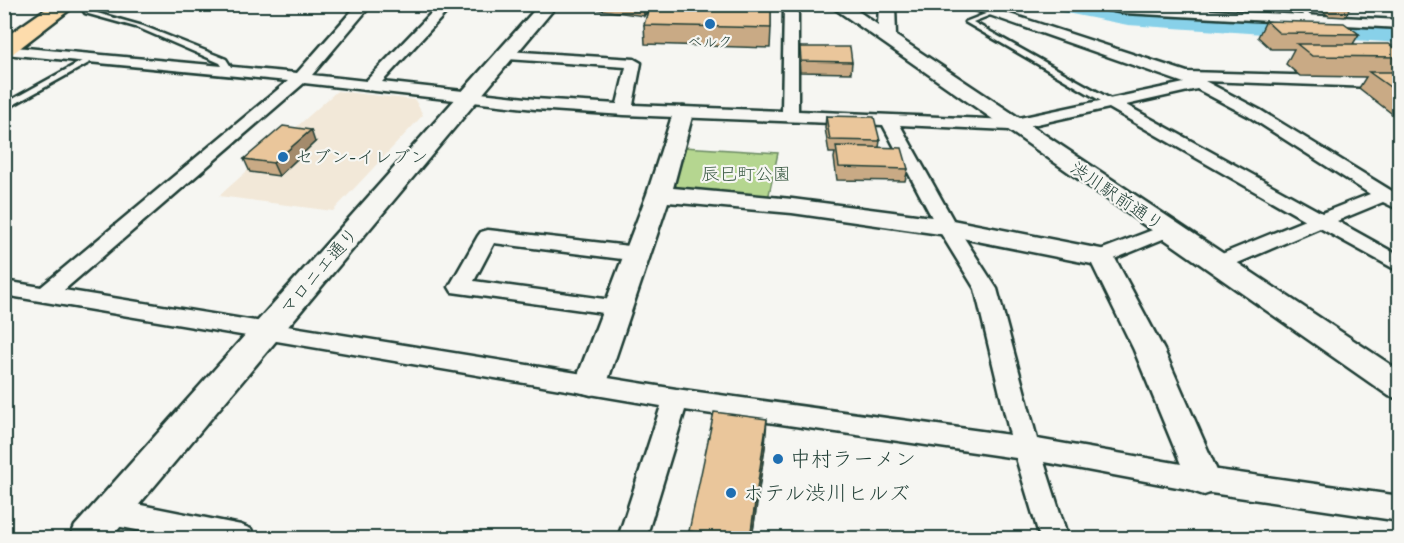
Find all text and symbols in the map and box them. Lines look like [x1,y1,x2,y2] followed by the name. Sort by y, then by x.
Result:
[703,17,717,31] marker: ベルク
[687,33,733,51] place label: ベルク
[295,147,428,168] place label: セブン-イレブン
[276,150,290,164] marker: セブン-イレブン
[1066,158,1167,235] street label: 渋川駅前通り
[701,164,791,185] park label: 辰巳町公園
[276,224,363,319] street label: マロニエ通り
[790,447,916,471] place label: 中村ラーメン
[771,452,785,466] marker: 中村ラーメン
[743,481,910,505] place label: ホテル渋川ヒルズ
[724,486,738,500] marker: ホテル渋川ヒルズ

